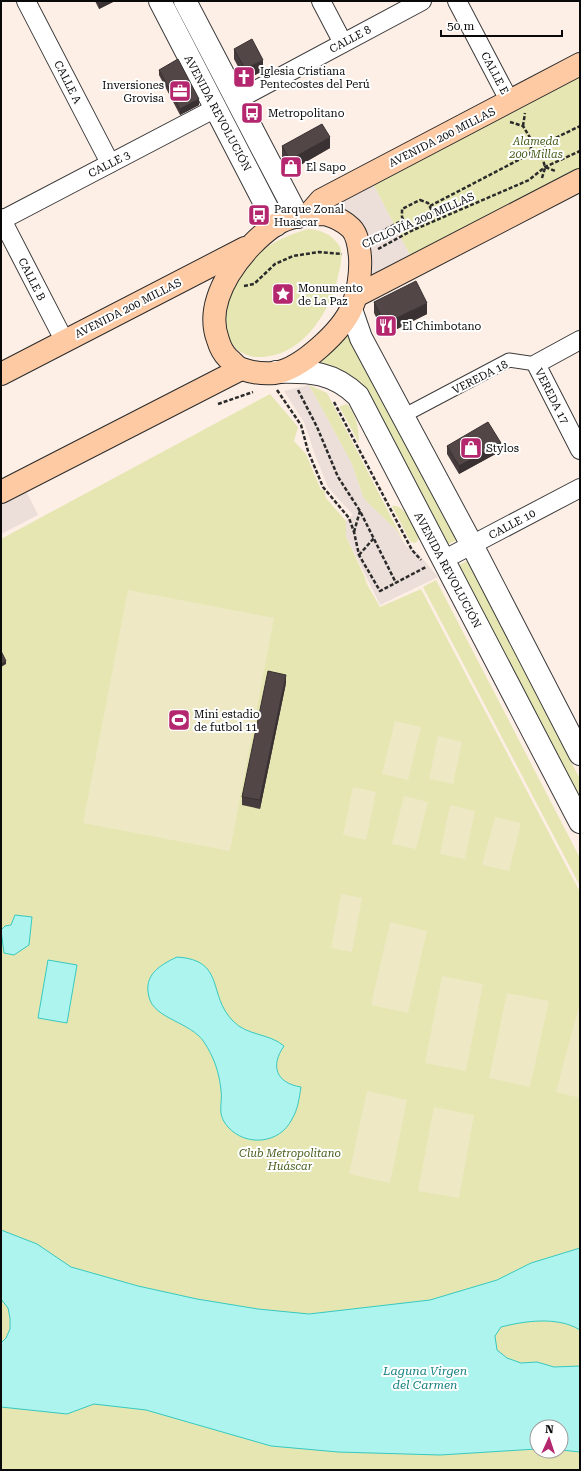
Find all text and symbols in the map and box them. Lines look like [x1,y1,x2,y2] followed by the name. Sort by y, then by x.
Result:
[441,12,562,38] scale bar
[447,19,474,33] text: 50 m
[327,23,373,56] street label: CALLE 8
[478,50,511,97] street label: CALLE E
[181,53,255,174] street label: AVENIDA REVOLUCIÓN
[51,58,84,106] street label: CALLE A
[231,64,257,90] church icon: Iglesia Cristiana Pentecostes del Perú
[260,65,370,91] place label: Iglesia Cristiana Pentecostes del Perú
[167,78,193,104] office icon: Inversiones Grovisa
[102,79,164,105] place label: Inversiones Grovisa
[239,100,265,126] bus stop icon: Metropolitano
[387,105,498,170] street label: AVENIDA 200 MILLAS
[268,107,345,120] place label: Metropolitano
[508,135,563,161] park label: Alameda 200 Millas
[86,148,132,180] street label: CALLE 3
[278,154,304,180] shop icon: El Sapo
[306,161,346,174] place label: El Sapo
[360,189,477,251] street label: CICLOVÍA 200 MILLAS
[246,202,272,228] bus stop icon: Parque Zonal Huascar
[274,203,345,229] place label: Parque Zonal Huascar
[15,256,48,303] street label: CALLE B
[73,276,184,341] street label: AVENIDA 200 MILLAS
[270,281,296,307] place icon: Monumento de La Paz
[298,282,363,308] place label: Monumento de La Paz
[373,313,399,339] restaurant icon: El Chimbotano
[402,320,482,333] place label: El Chimbotano
[450,358,510,397] street label: VEREDA 18
[532,366,571,426] street label: VEREDA 17
[458,435,484,461] shop icon: Stylos
[486,442,519,455] place label: Stylos
[487,507,538,542] street label: CALLE 10
[411,510,485,631] street label: AVENIDA REVOLUCIÓN
[166,707,192,733] sports icon: Mini estadio de futbol 11
[194,708,260,734] place label: Mini estadio de futbol 11
[239,1147,341,1173] park label: Club Metropolitano Huáscar
[382,1364,467,1392] water label: Laguna Virgen del Carmen
[529,1419,569,1459] north arrow
[545,1423,555,1436] text: N

